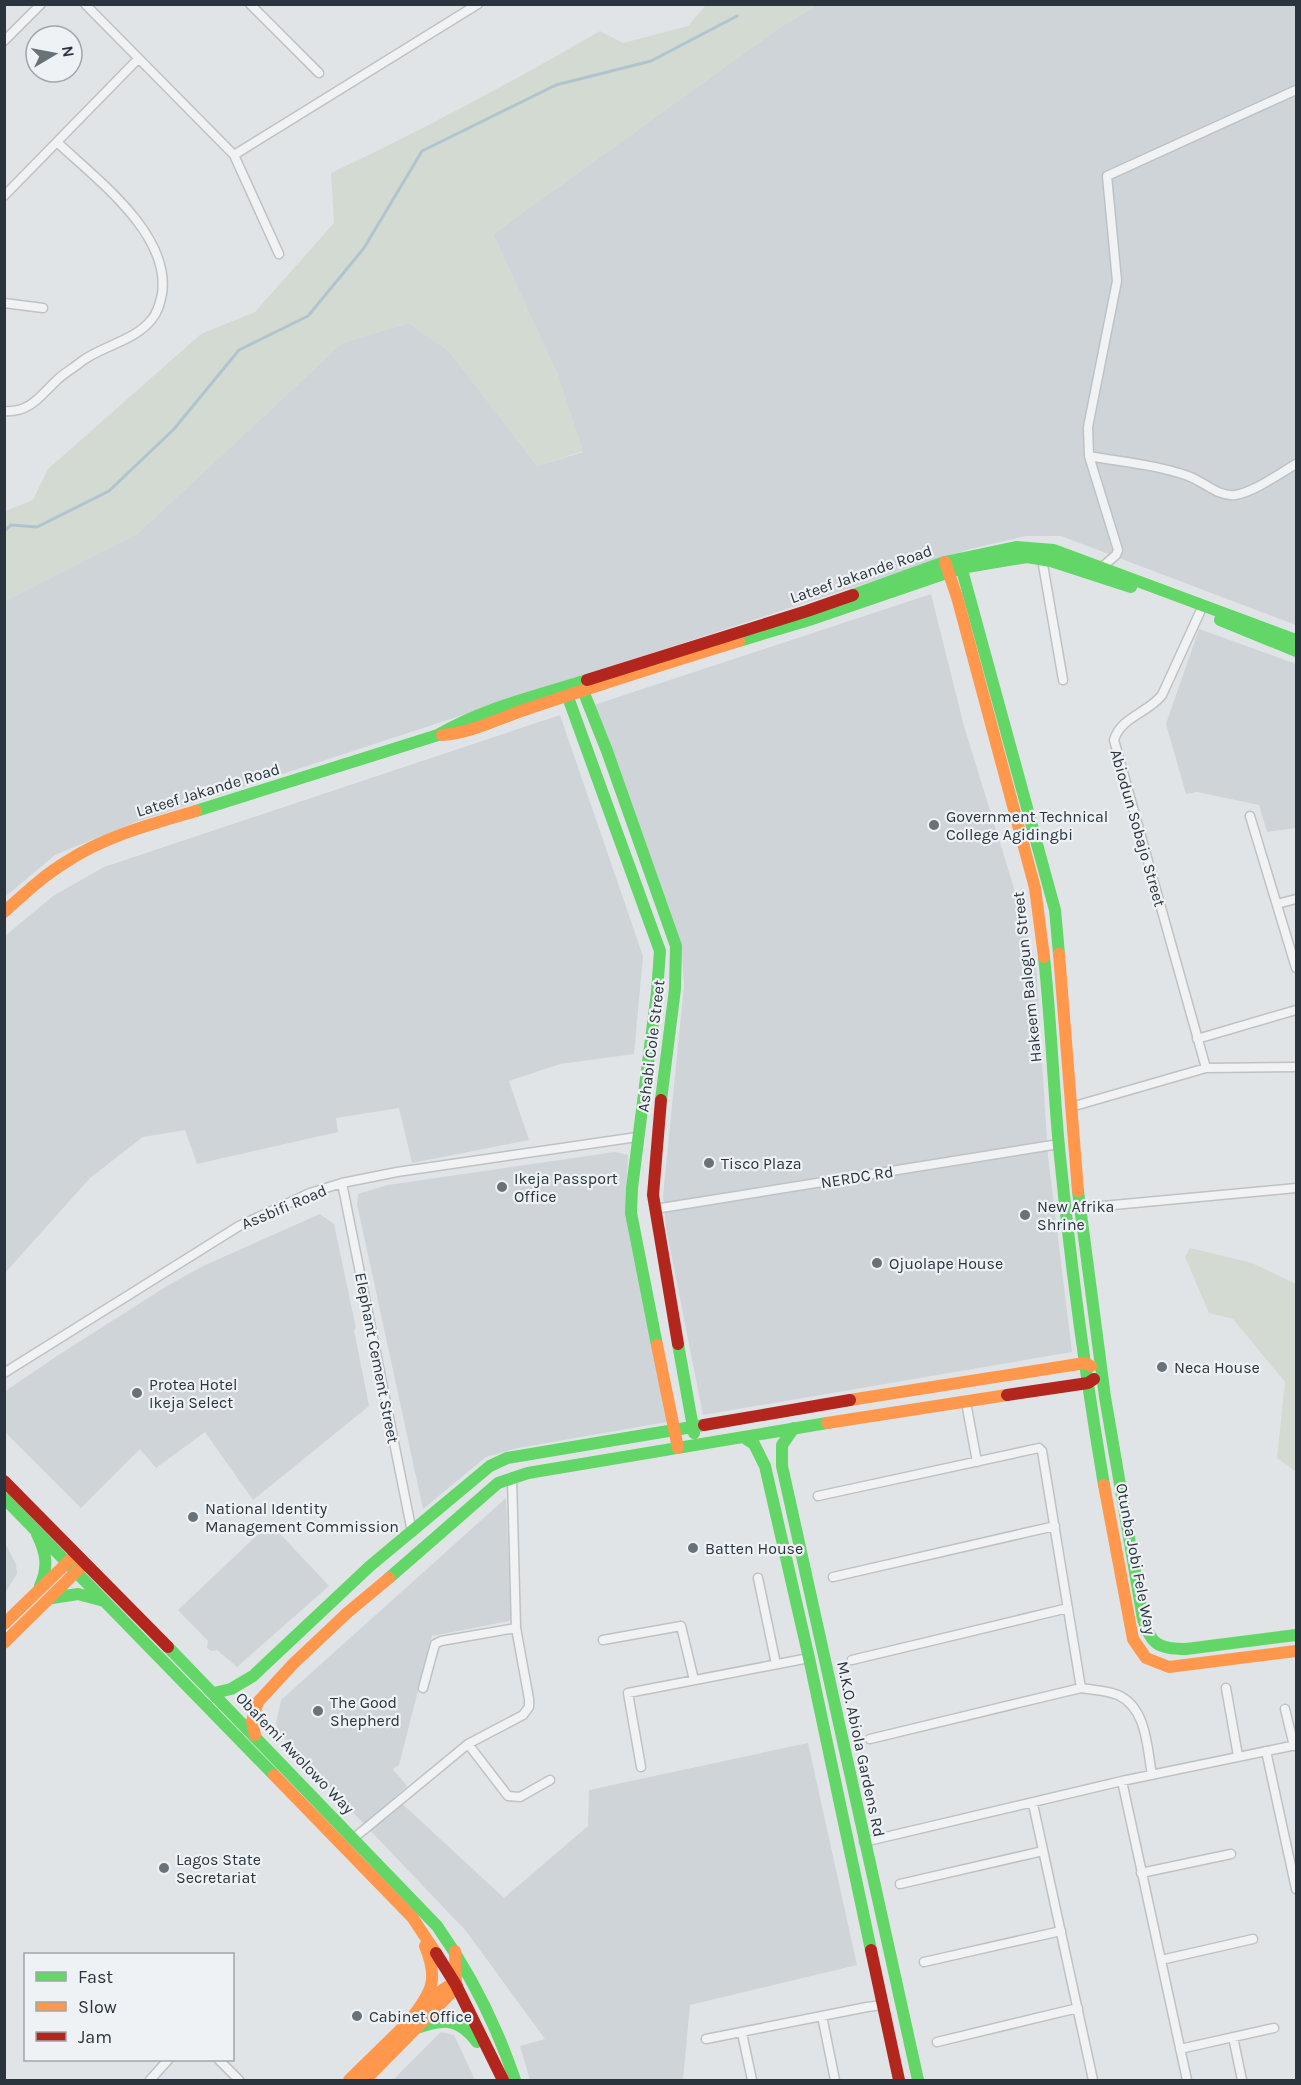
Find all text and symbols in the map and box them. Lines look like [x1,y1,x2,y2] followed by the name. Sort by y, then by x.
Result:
[24,24,84,84] north arrow
[58,44,79,59] text: N
[787,541,935,607] street label: Lateef Jakande Road
[1106,747,1170,909] street label: Abiodun Sobajo Street
[134,759,282,821] street label: Lateef Jakande Road
[946,807,1108,844] place label: Government Technical College Agidingbi
[927,818,941,832] marker: Government Technical College Agidingbi
[1009,891,1045,1063] street label: Hakeem Balogun Street
[633,979,669,1113] street label: Ashabi Cole Street
[721,1154,802,1173] place label: Tisco Plaza
[702,1156,716,1170] marker: Tisco Plaza
[819,1162,895,1192] street label: NERDC Rd
[514,1169,618,1206] place label: Ikeja Passport Office
[238,1180,330,1234] street label: Assbifi Road
[495,1180,509,1194] marker: Ikeja Passport Office
[1037,1197,1114,1234] place label: New Afrika Shrine
[1018,1208,1032,1222] marker: New Afrika Shrine
[889,1254,1003,1273] place label: Ojuolape House
[870,1256,884,1270] marker: Ojuolape House
[351,1271,403,1445] street label: Elephant Cement Street
[1174,1358,1260,1377] place label: Neca House
[1155,1360,1169,1374] marker: Neca House
[149,1375,237,1412] place label: Protea Hotel Ikeja Select
[130,1386,144,1400] marker: Protea Hotel Ikeja Select
[1112,1482,1160,1637] street label: Otunba Jobi Fele Way
[205,1499,399,1536] place label: National Identity Management Commission
[186,1510,200,1524] marker: National Identity Management Commission
[705,1539,803,1558] place label: Batten House
[686,1541,700,1555] marker: Batten House
[833,1659,889,1839] street label: M.K.O. Abiola Gardens Rd
[232,1688,359,1818] street label: Obafemi Awolowo Way
[330,1693,400,1730] place label: The Good Shepherd
[311,1704,325,1718] marker: The Good Shepherd
[176,1850,261,1887] place label: Lagos State Secretariat
[157,1861,171,1875] marker: Lagos State Secretariat
[24,1953,234,2061] legend
[78,1966,113,1988] text: Fast
[78,1996,117,2018] text: Slow
[369,2007,472,2026] place label: Cabinet Office
[350,2009,364,2023] marker: Cabinet Office
[78,2026,112,2048] text: Jam

